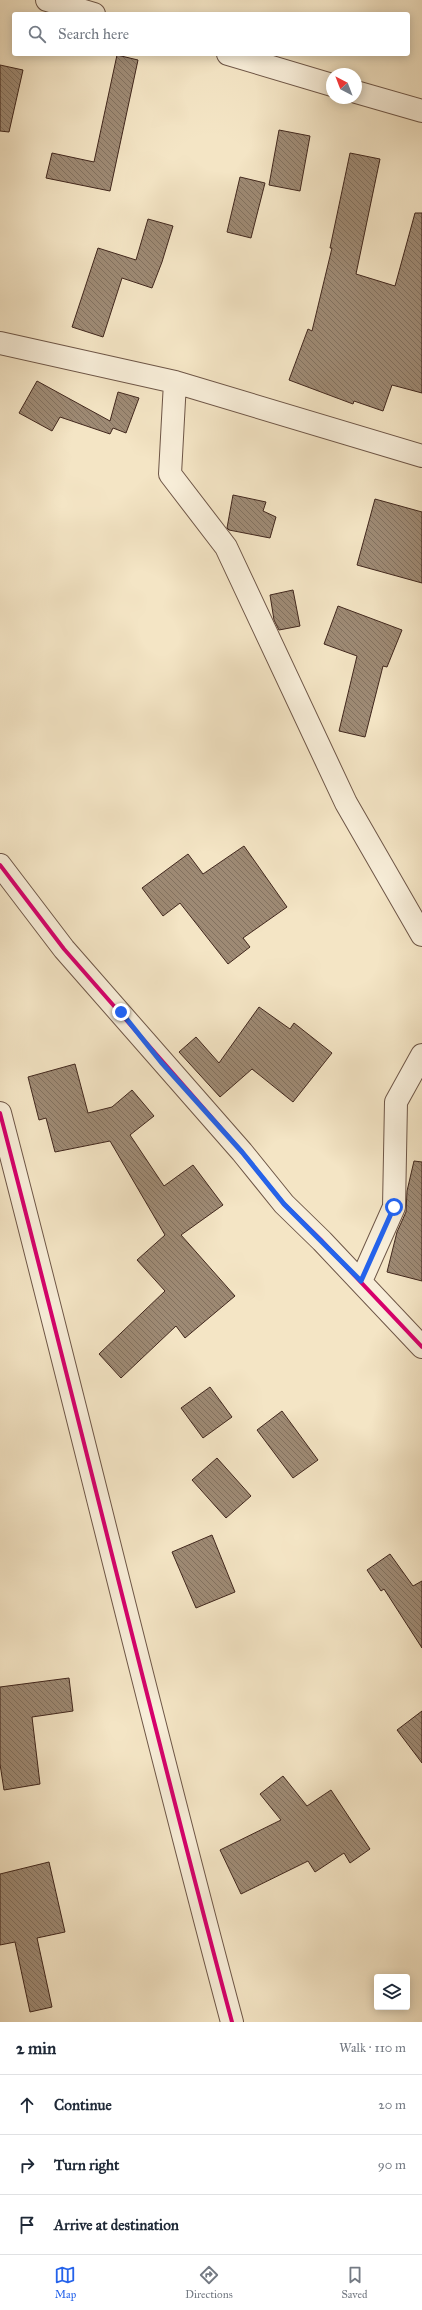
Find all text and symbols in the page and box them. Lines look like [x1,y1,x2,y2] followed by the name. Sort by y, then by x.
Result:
[12,12,410,56] search box
[26,23,48,45] icon: search
[58,25,129,43] text: Search here
[326,68,362,104] north arrow
[112,1003,130,1021] route end
[385,1198,403,1216] route start
[374,1974,410,2010] map controls
[374,1974,410,2010] button: layers
[16,2038,56,2059] text: 2 min
[339,2040,406,2056] text: Walk · 110 m
[16,2094,38,2116] icon: ahead
[54,2096,112,2114] text: Continue
[378,2097,406,2113] text: 20 m
[16,2154,38,2176] icon: right
[54,2156,119,2174] text: Turn right
[378,2157,406,2173] text: 90 m
[16,2214,38,2236] icon: arrive
[54,2216,179,2234] text: Arrive at destination
[54,2264,76,2301] tab: Map
[185,2264,233,2301] tab: Directions
[341,2264,368,2301] tab: Saved

